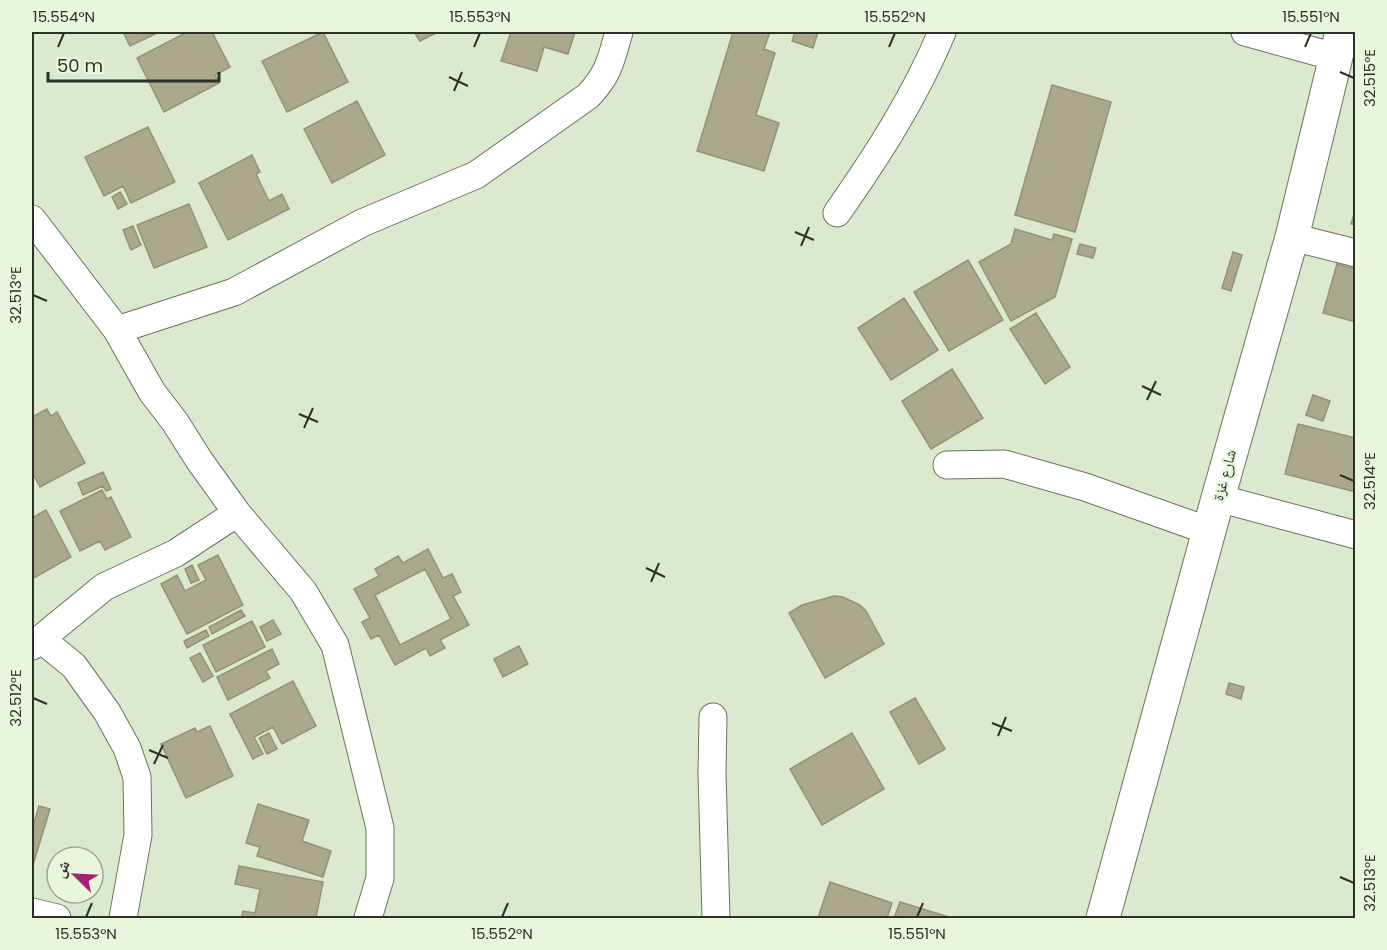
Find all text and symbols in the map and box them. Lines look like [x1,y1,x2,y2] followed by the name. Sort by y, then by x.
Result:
[33,6,95,27] text: 15.554°N
[449,6,511,27] text: 15.553°N
[864,6,926,27] text: 15.552°N
[1282,6,1340,27] text: 15.551°N
[48,45,219,83] scale bar
[1359,49,1380,107] text: 32.515°E
[57,53,103,78] text: 50 m
[5,266,26,324] text: 32.513°E
[1207,447,1241,503] street label: شارع غزة
[1359,452,1380,510] text: 32.514°E
[5,669,26,727] text: 32.512°E
[45,845,105,905] north arrow
[1359,854,1380,912] text: 32.513°E
[48,857,76,882] text: ش
[55,923,117,944] text: 15.553°N
[471,923,533,944] text: 15.552°N
[888,923,946,944] text: 15.551°N

